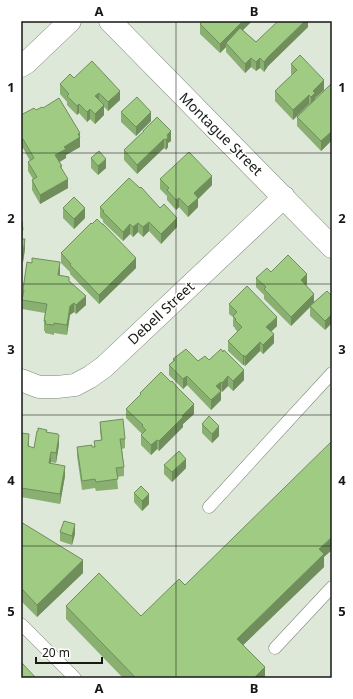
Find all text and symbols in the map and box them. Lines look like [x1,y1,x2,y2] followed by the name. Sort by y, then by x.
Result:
[95,2,104,20] text: A
[250,2,258,20] text: B
[7,78,15,96] text: 1
[338,78,346,96] text: 1
[176,88,267,179] street label: Montague Street
[7,209,15,227] text: 2
[338,209,346,227] text: 2
[123,277,198,348] street label: Debell Street
[7,340,15,358] text: 3
[338,340,346,358] text: 3
[7,471,15,489] text: 4
[338,471,346,489] text: 4
[7,602,15,620] text: 5
[338,602,346,620] text: 5
[36,639,102,665] scale bar
[42,644,70,661] text: 20 m
[95,679,104,697] text: A
[250,679,258,697] text: B

